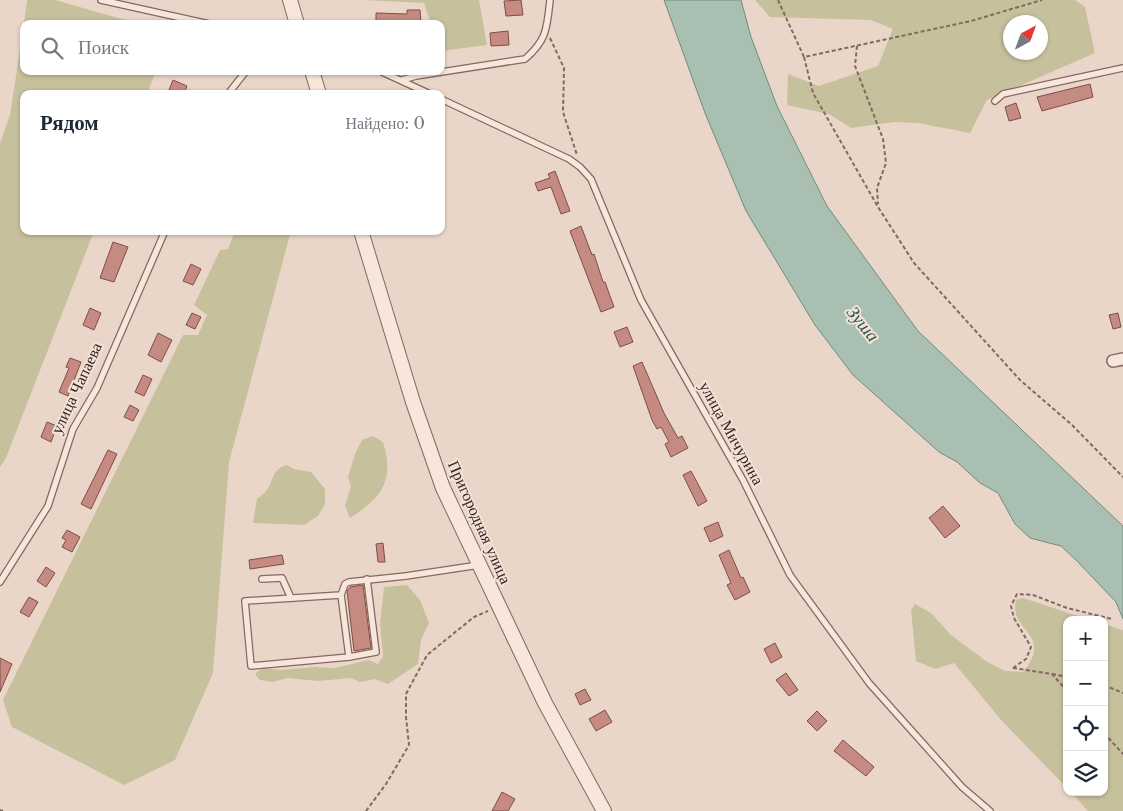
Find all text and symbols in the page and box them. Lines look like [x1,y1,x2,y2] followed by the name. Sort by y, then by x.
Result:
[1003,15,1048,60] north arrow
[20,20,445,75] search box
[38,34,66,62] icon: search
[78,36,129,59] text: Поиск
[40,110,99,136] text: Рядом
[345,113,425,133] text: Найдено: 0
[842,302,884,346] water label: Зуша
[46,339,106,437] street label: улица Чапаева
[695,378,769,488] street label: улица Мичурина
[444,457,516,587] street label: Пригородная улица
[1063,616,1108,796] map controls
[1063,616,1108,661] button: +
[1063,661,1108,706] button: −
[1063,706,1108,751] button: locate
[1063,751,1108,796] button: layers

